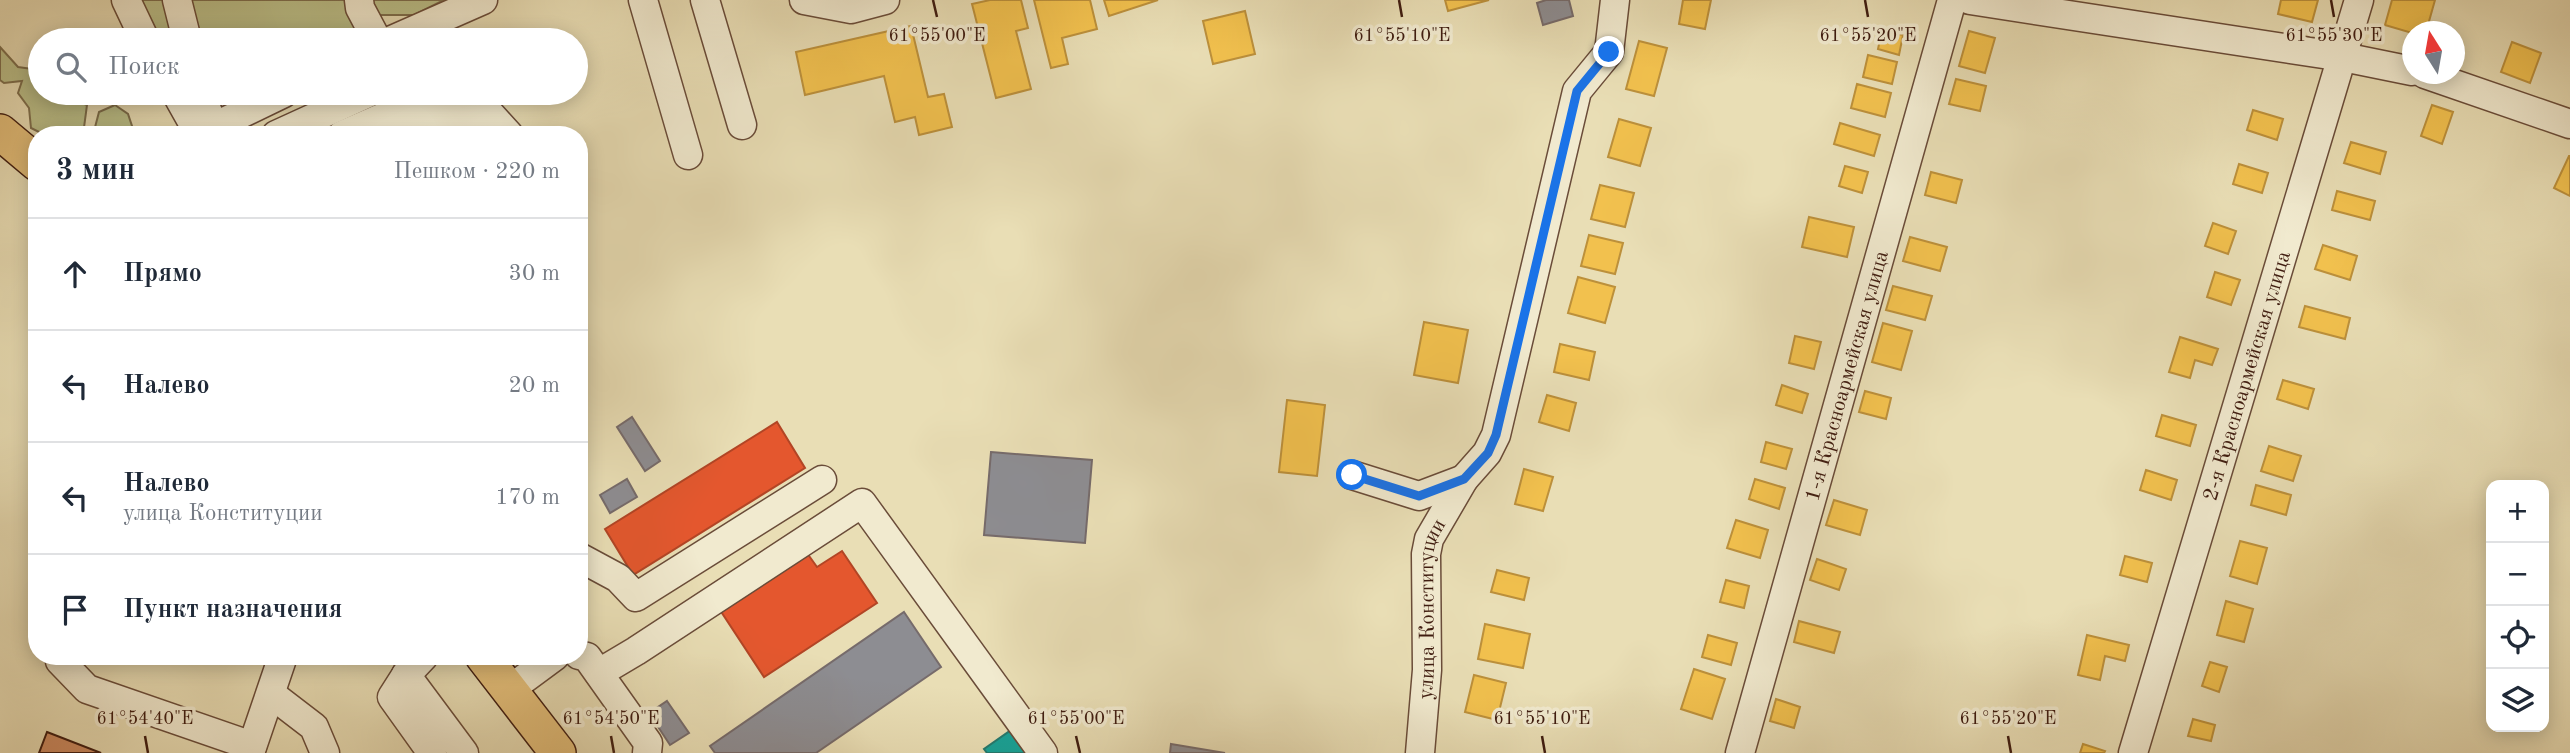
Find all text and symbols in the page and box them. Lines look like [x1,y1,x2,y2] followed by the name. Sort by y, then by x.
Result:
[2402,21,2465,84] north arrow
[889,27,985,45] text: 61°55'00"E
[1354,27,1450,45] text: 61°55'10"E
[1820,27,1916,45] text: 61°55'20"E
[2286,27,2382,45] text: 61°55'30"E
[28,28,588,105] search box
[1593,36,1624,67] route end
[52,48,90,86] icon: search
[108,54,180,80] text: Поиск
[56,156,135,186] text: 3 мин
[394,160,560,183] text: Пешком · 220 m
[1802,248,1893,504] street label: 1-я Красноармейская улица
[2200,249,2295,503] street label: 2-я Красноармейская улица
[56,255,94,293] icon: ahead
[123,261,202,287] text: Прямо
[509,262,560,285] text: 30 m
[56,367,94,405] icon: left
[123,373,210,399] text: Налево
[509,374,560,397] text: 20 m
[1336,459,1367,490] route start
[123,471,210,497] text: Налево
[56,479,94,517] icon: left
[2486,480,2549,732] map controls
[2486,480,2549,543] button: +
[495,486,560,509] text: 170 m
[123,502,323,525] text: улица Конституции
[1416,516,1450,700] street label: улица Конституции
[2486,543,2549,606] button: −
[56,591,94,629] icon: arrive
[123,597,342,623] text: Пункт назначения
[2486,606,2549,669] button: locate
[2486,669,2549,732] button: layers
[97,710,193,728] text: 61°54'40"E
[563,710,659,728] text: 61°54'50"E
[1028,710,1124,728] text: 61°55'00"E
[1494,710,1590,728] text: 61°55'10"E
[1960,710,2056,728] text: 61°55'20"E

